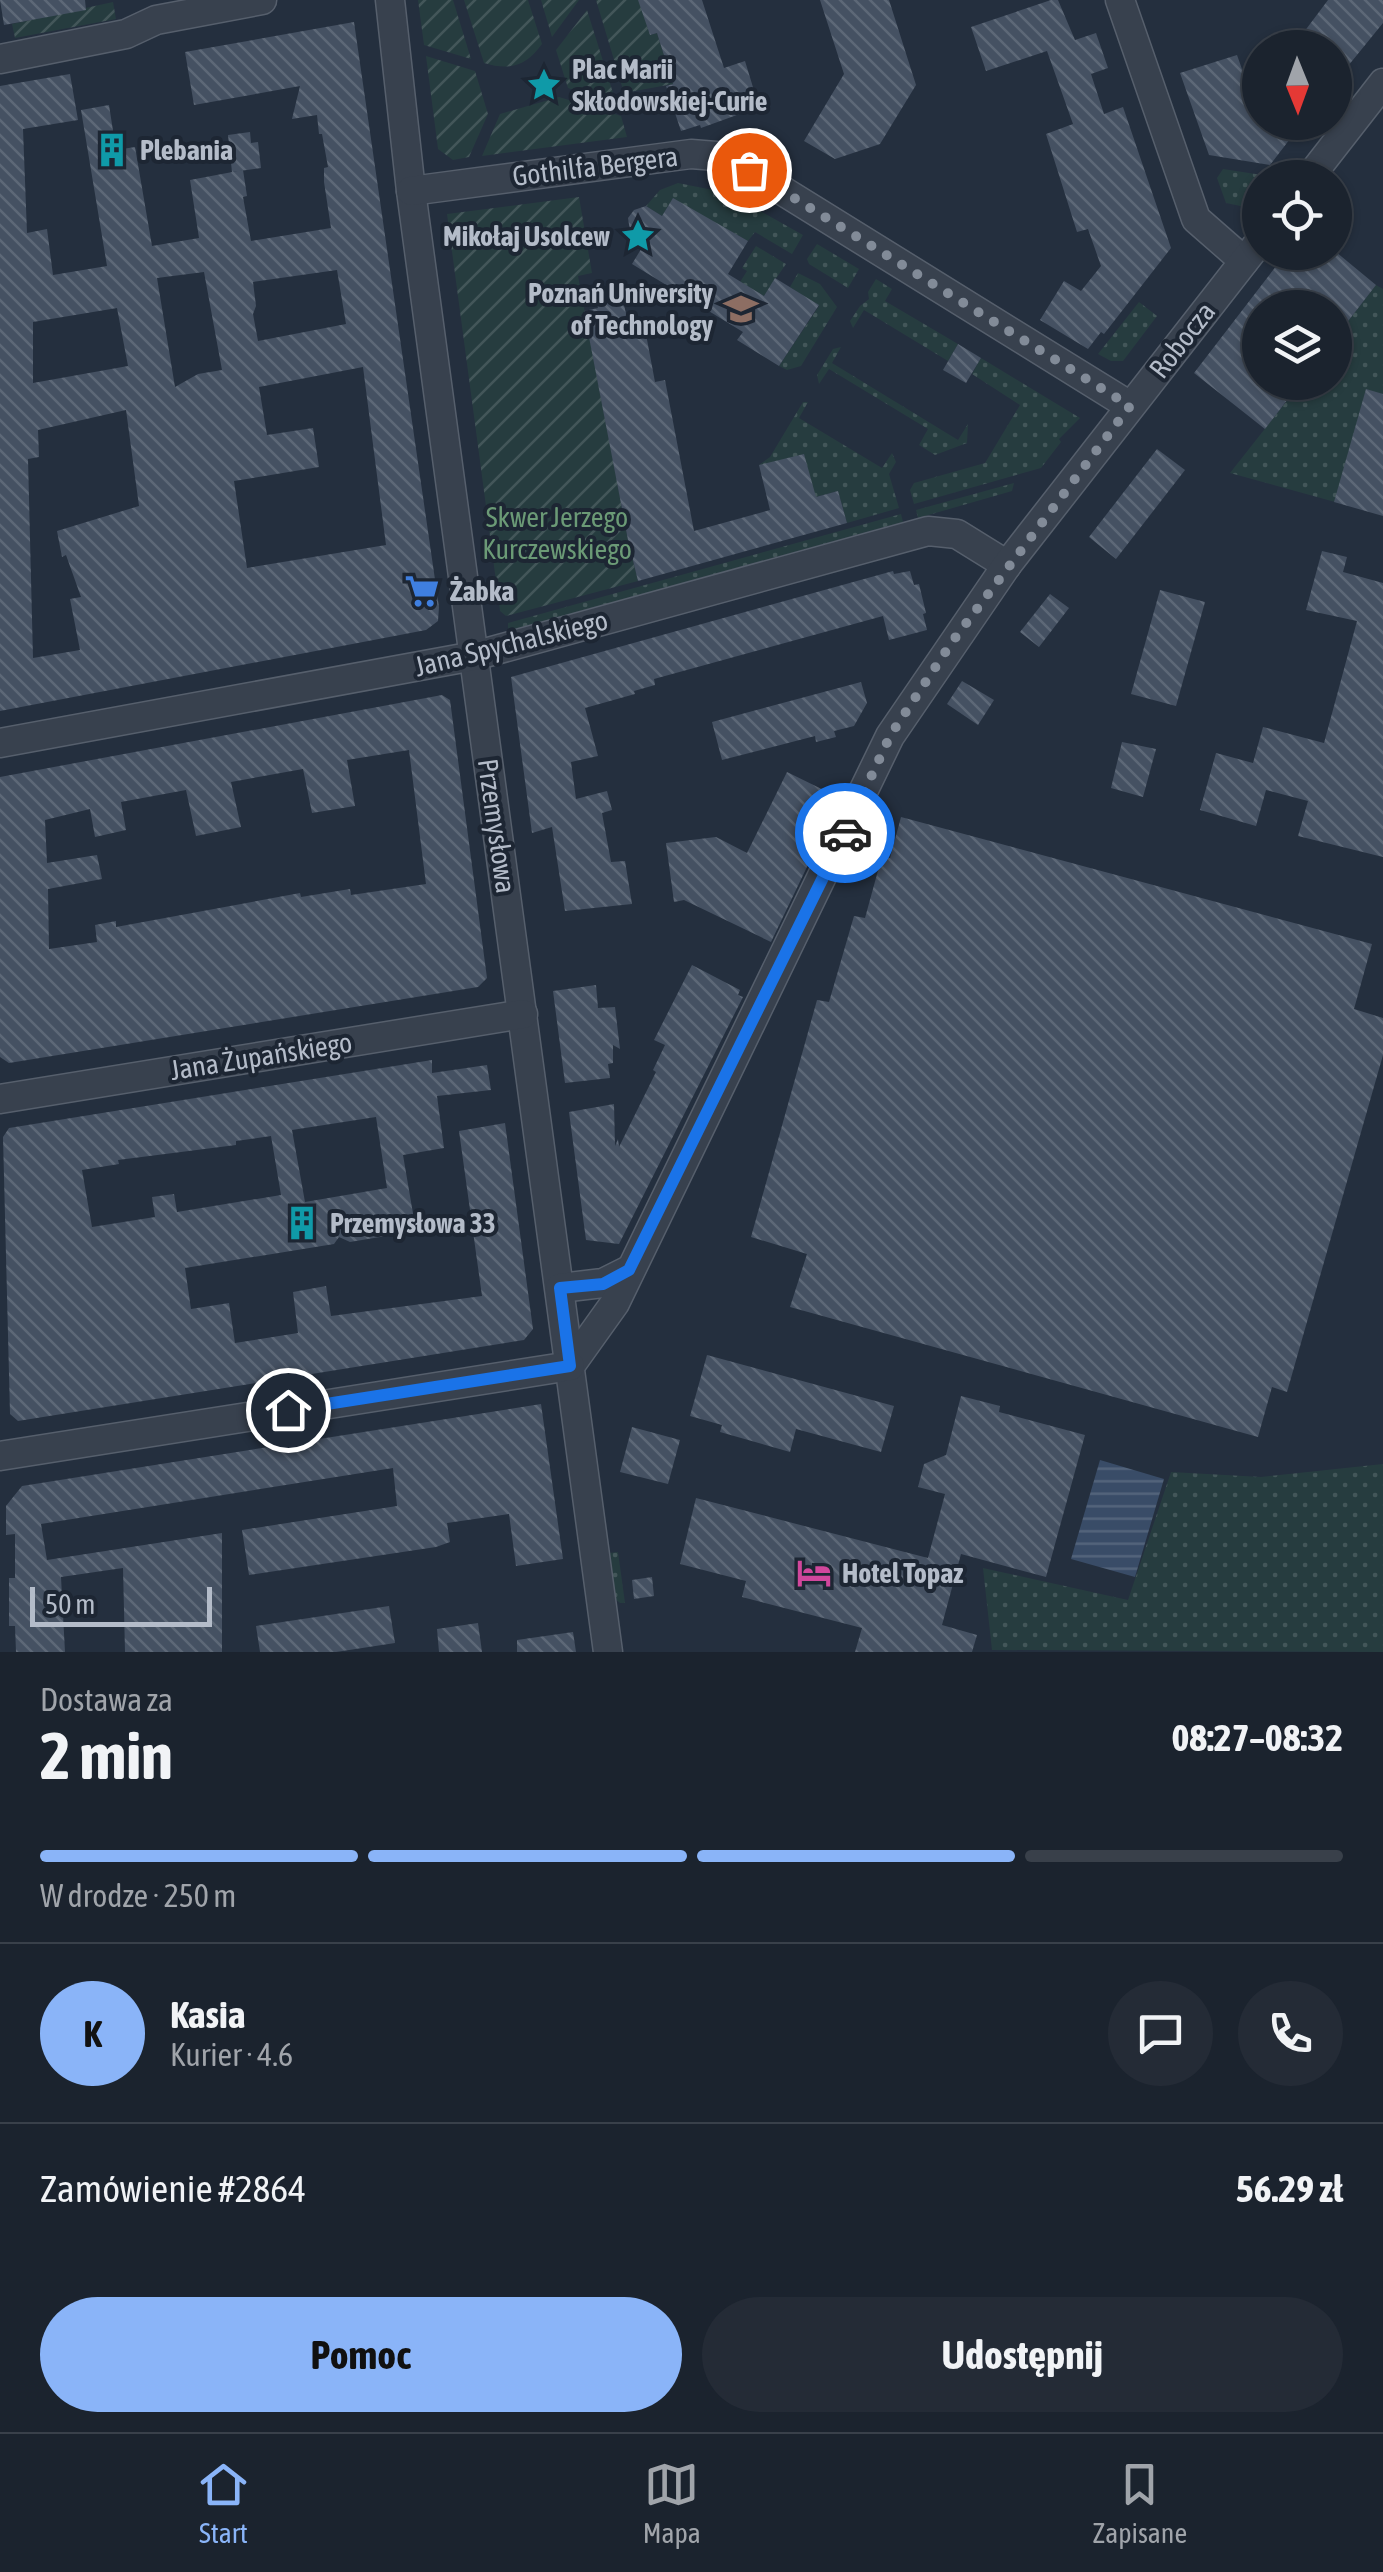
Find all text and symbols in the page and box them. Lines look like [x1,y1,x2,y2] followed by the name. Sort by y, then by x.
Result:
[1242,30,1352,140] north arrow
[1242,30,1352,400] map controls
[572,53,767,117] place label: Plac Marii Skłodowskiej-Curie
[525,66,563,104] place icon: Plac Marii Skłodowskiej-Curie
[707,128,792,213] pin
[93,131,131,169] building icon: Plebania
[140,134,233,166] place label: Plebania
[510,140,680,192] street label: Gothilfa Bergera
[722,143,777,198] icon: bag
[1242,160,1352,270] button: locate
[619,217,657,255] place icon: Mikołaj Usolcew
[443,220,610,252] place label: Mikołaj Usolcew
[528,277,713,341] place label: Poznań University of Technology
[722,290,760,328] school or university icon: Poznań University of Technology
[1242,290,1352,400] button: layers
[1143,296,1221,384] street label: Robocza
[482,501,632,565] park label: Skwer Jerzego Kurczewskiego
[403,572,441,610] supermarket icon: Żabka
[450,575,514,607] place label: Żabka
[411,604,611,682] street label: Jana Spychalskiego
[472,757,522,895] street label: Przemysłowa
[795,783,895,883] courier
[818,806,873,861] icon: car
[168,1026,354,1086] street label: Jana Żupańskiego
[283,1204,321,1242] building icon: Przemysłowa 33
[330,1207,496,1239] place label: Przemysłowa 33
[246,1368,331,1453] pin
[261,1383,316,1438] icon: home
[795,1554,833,1592] hotel icon: Hotel Topaz
[842,1557,963,1589] place label: Hotel Topaz
[30,1582,212,1626] scale bar
[45,1588,95,1620] text: 50 m
[40,1681,173,1718] text: Dostawa za
[1171,1716,1343,1759] text: 08:27–08:32
[40,1718,173,1793] text: 2 min
[40,1877,236,1914] text: W drodze · 250 m
[1108,1981,1213,2086] button: chat
[1238,1981,1343,2086] button: phone
[170,1993,245,2036] text: Kasia
[83,2012,102,2055] text: K
[170,2036,293,2073] text: Kurier · 4.6
[40,2167,306,2210] text: Zamówienie #2864
[1236,2167,1343,2210] text: 56.29 zł
[40,2297,682,2412] button: Pomoc
[702,2297,1343,2412] button: Udostępnij
[196,2457,251,2549] tab: Start
[643,2457,701,2549] tab: Mapa
[1093,2457,1187,2549] tab: Zapisane

